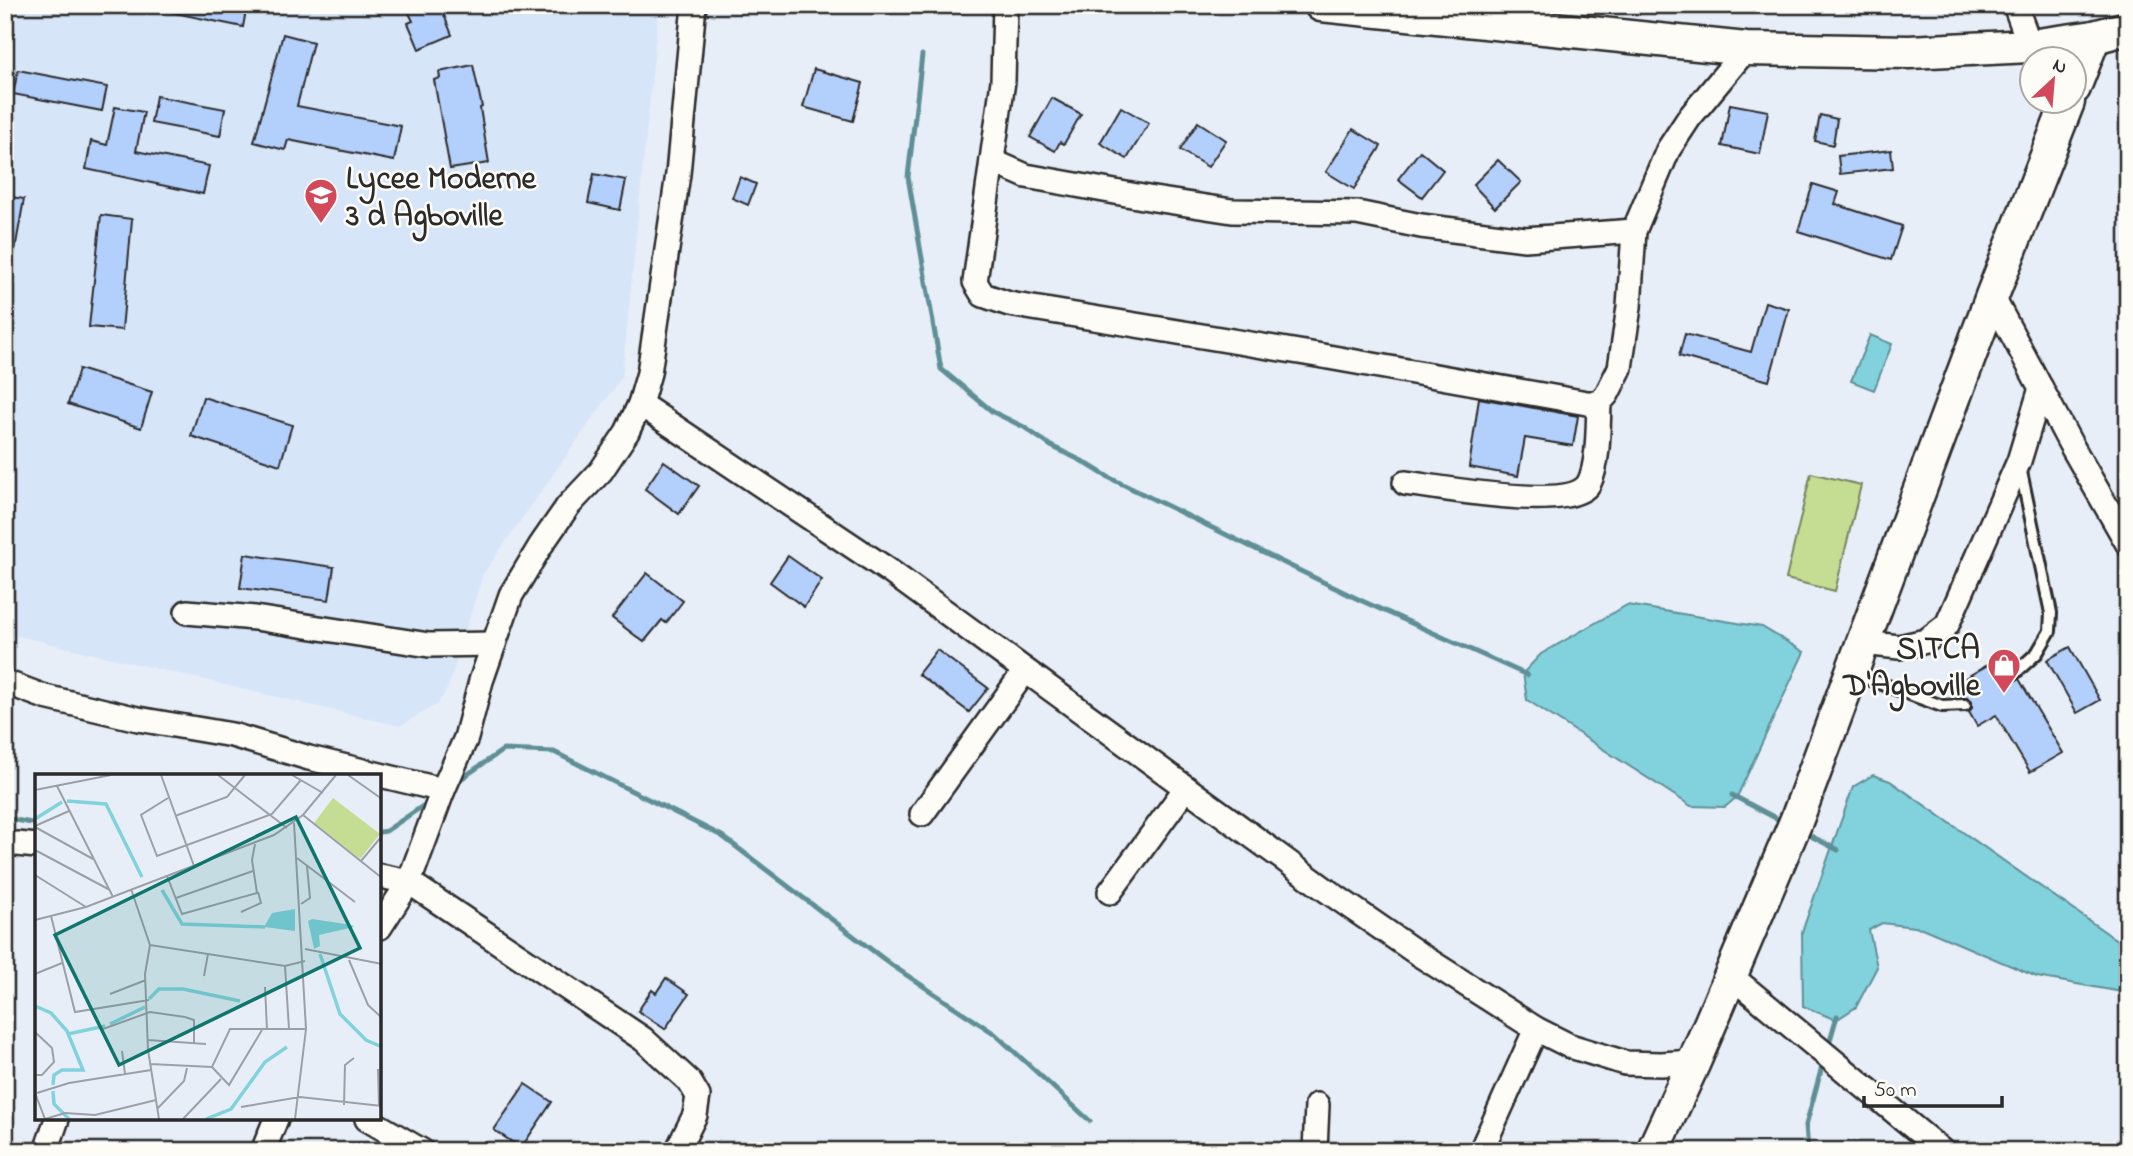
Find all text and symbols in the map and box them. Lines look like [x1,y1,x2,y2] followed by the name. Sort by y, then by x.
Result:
[2018,46,2088,116] north arrow
[2048,52,2071,82] text: N
[345,157,538,242] place label: Lycee Moderne 3 d Agboville
[302,176,340,225] school or university icon: Lycee Moderne 3 d Agboville
[1842,627,1982,712] place label: SITCA D'Agboville
[1985,646,2023,695] shop icon: SITCA D'Agboville
[35,774,382,1121] inset map
[1864,1065,2002,1109] scale bar
[1874,1076,1917,1106] text: 50 m

